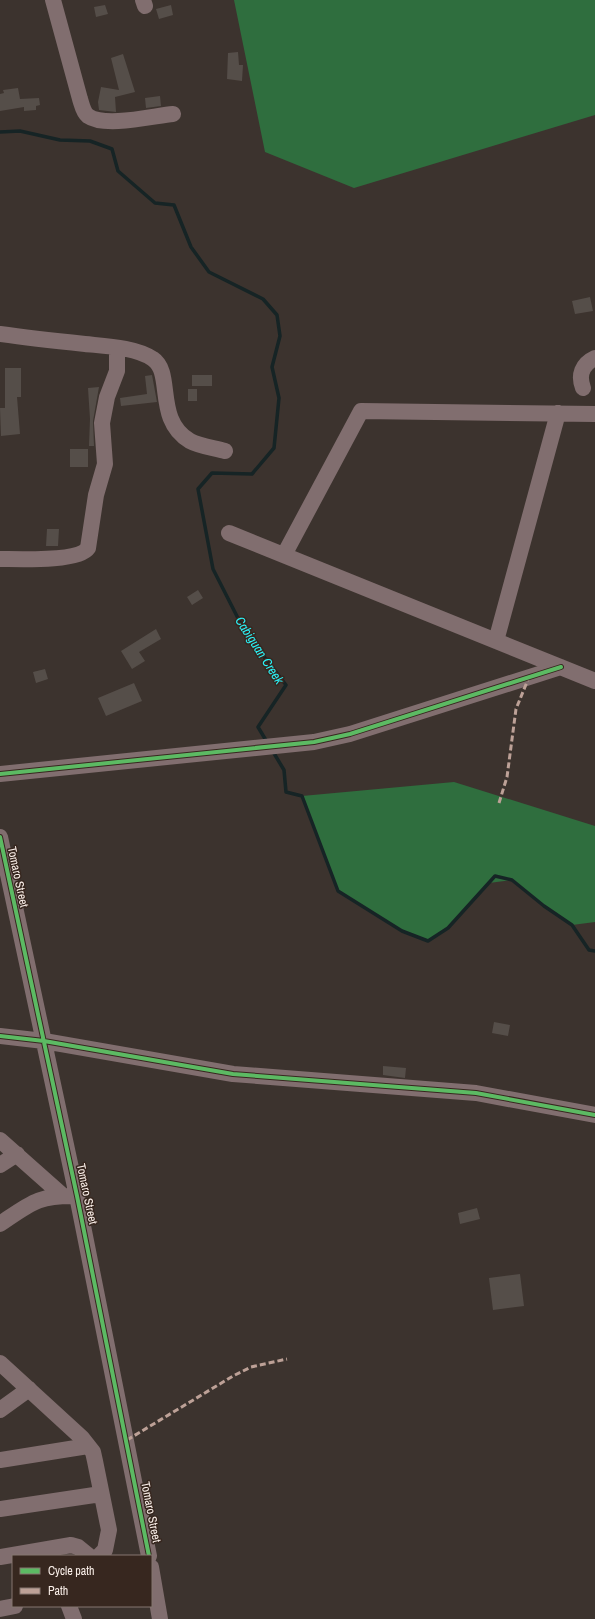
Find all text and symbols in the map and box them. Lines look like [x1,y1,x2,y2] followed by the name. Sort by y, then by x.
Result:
[231,613,288,688] water label: Cabiguan Creek
[4,845,32,909] street label: Tomaro Street
[73,1162,101,1226] street label: Tomaro Street
[137,1480,165,1544] street label: Tomaro Street
[12,1555,152,1607] legend
[48,1563,95,1579] text: Cycle path
[48,1583,68,1599] text: Path

